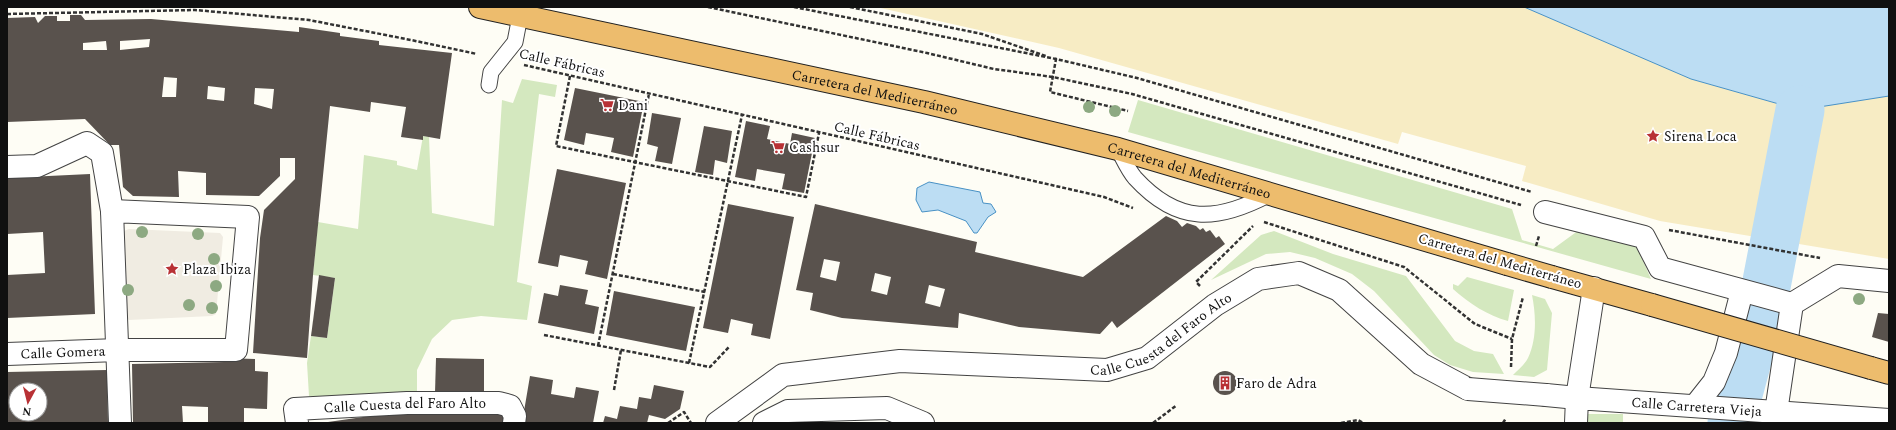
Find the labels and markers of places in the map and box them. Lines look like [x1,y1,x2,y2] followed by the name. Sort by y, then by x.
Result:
[618,95,648,116] place label: Dani
[599,97,615,113] supermarket icon: Dani
[1664,126,1737,147] place label: Sirena Loca
[1645,128,1661,144] place icon: Sirena Loca
[789,137,840,158] place label: Cashsur
[770,139,786,155] supermarket icon: Cashsur
[183,259,251,280] place label: Plaza Ibiza
[164,261,180,277] place icon: Plaza Ibiza
[1236,373,1317,394] place label: Faro de Adra
[1217,375,1233,391] building icon: Faro de Adra

